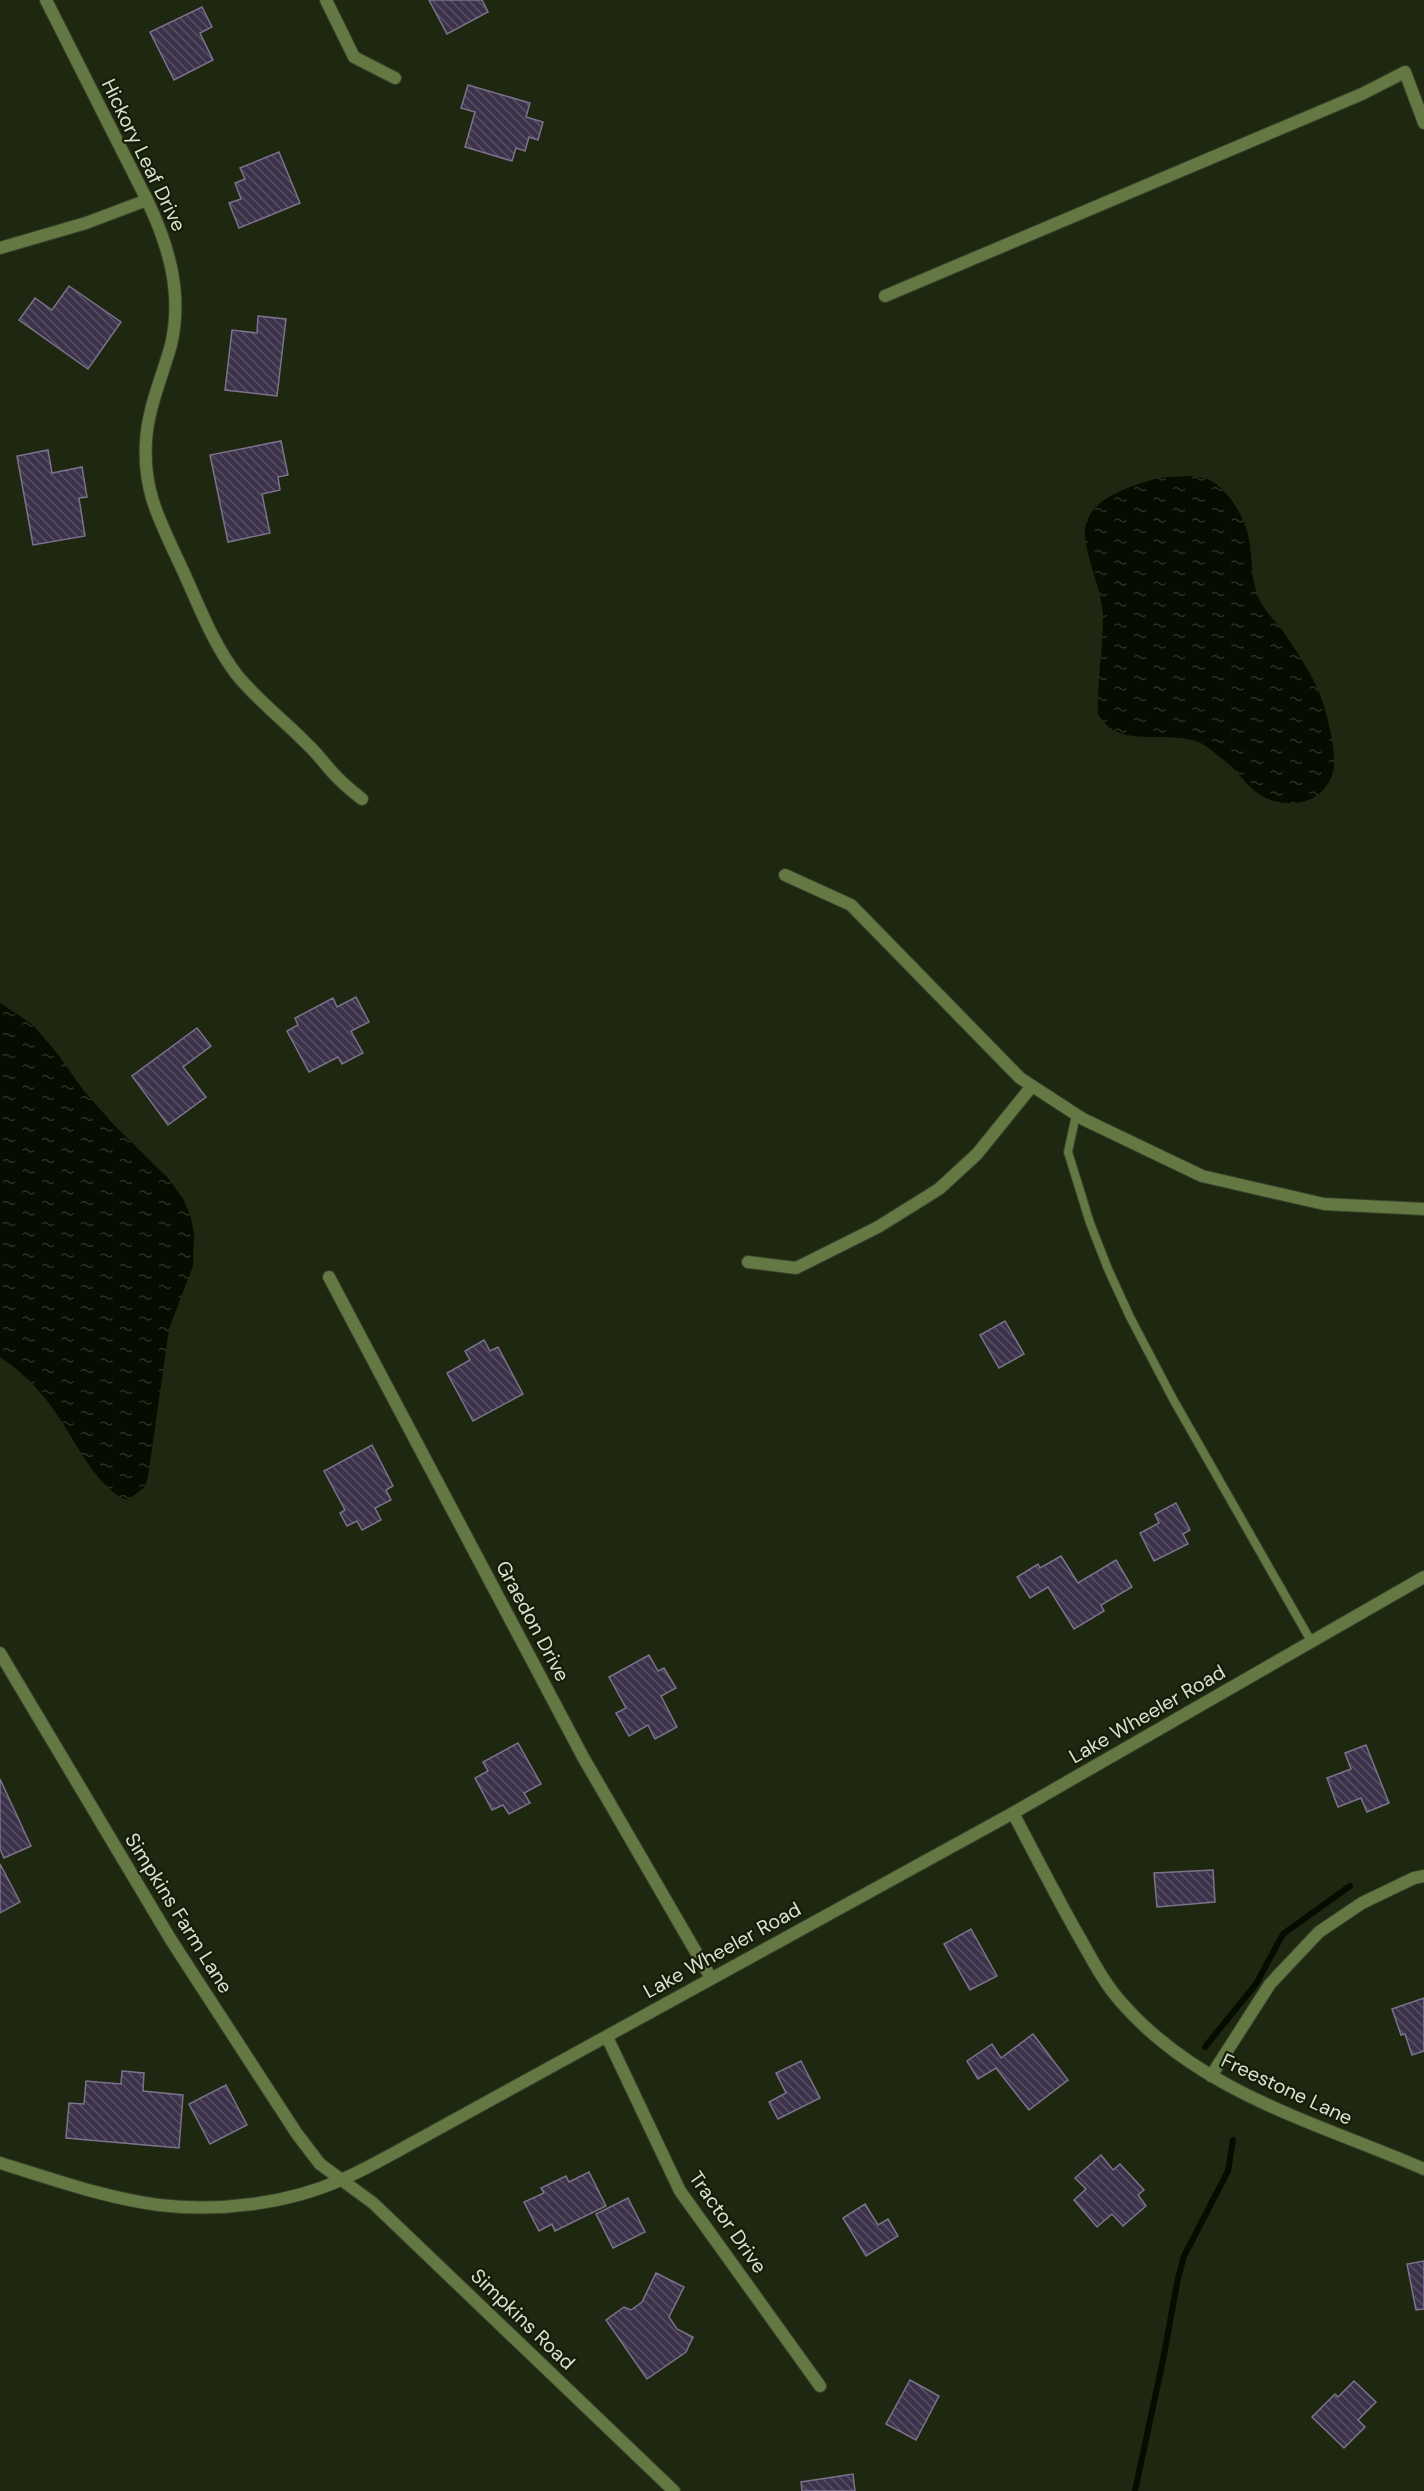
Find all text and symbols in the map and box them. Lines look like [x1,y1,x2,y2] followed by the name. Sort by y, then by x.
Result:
[96,74,192,236] street label: Hickory Leaf Drive
[490,1556,576,1686] street label: Graedon Drive
[1064,1659,1230,1769] street label: Lake Wheeler Road
[119,1828,239,1998] street label: Simpkins Farm Lane
[639,1896,805,2004] street label: Lake Wheeler Road
[1217,2047,1357,2131] street label: Freestone Lane
[683,2166,773,2278] street label: Tractor Drive
[465,2263,581,2375] street label: Simpkins Road

